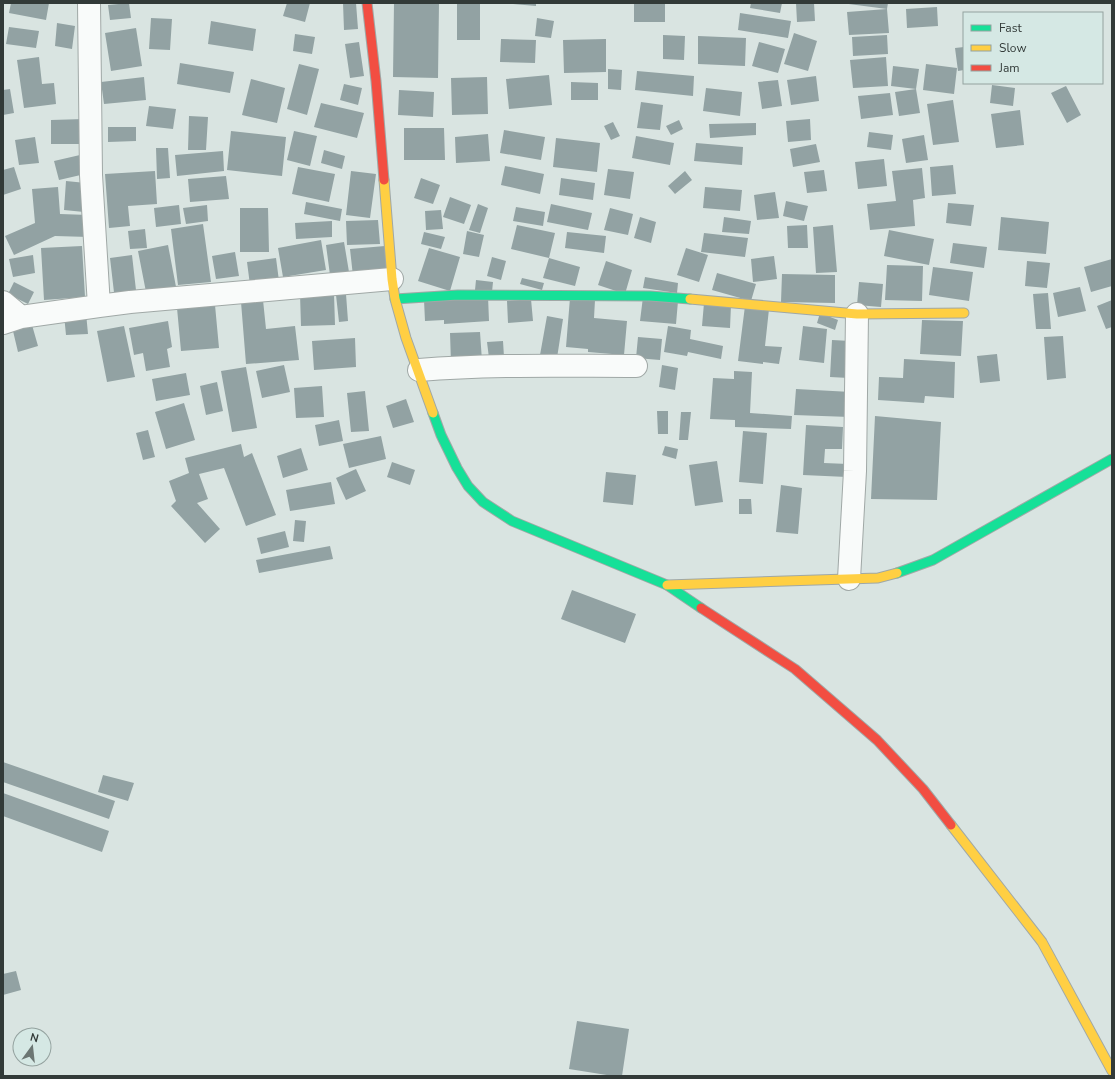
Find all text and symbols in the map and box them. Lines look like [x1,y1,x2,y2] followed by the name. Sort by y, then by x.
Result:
[963,12,1103,84] legend
[999,20,1022,36] text: Fast
[999,40,1027,56] text: Slow
[998,60,1020,76] text: Jam
[12,1027,52,1067] north arrow
[29,1030,40,1046] text: N

